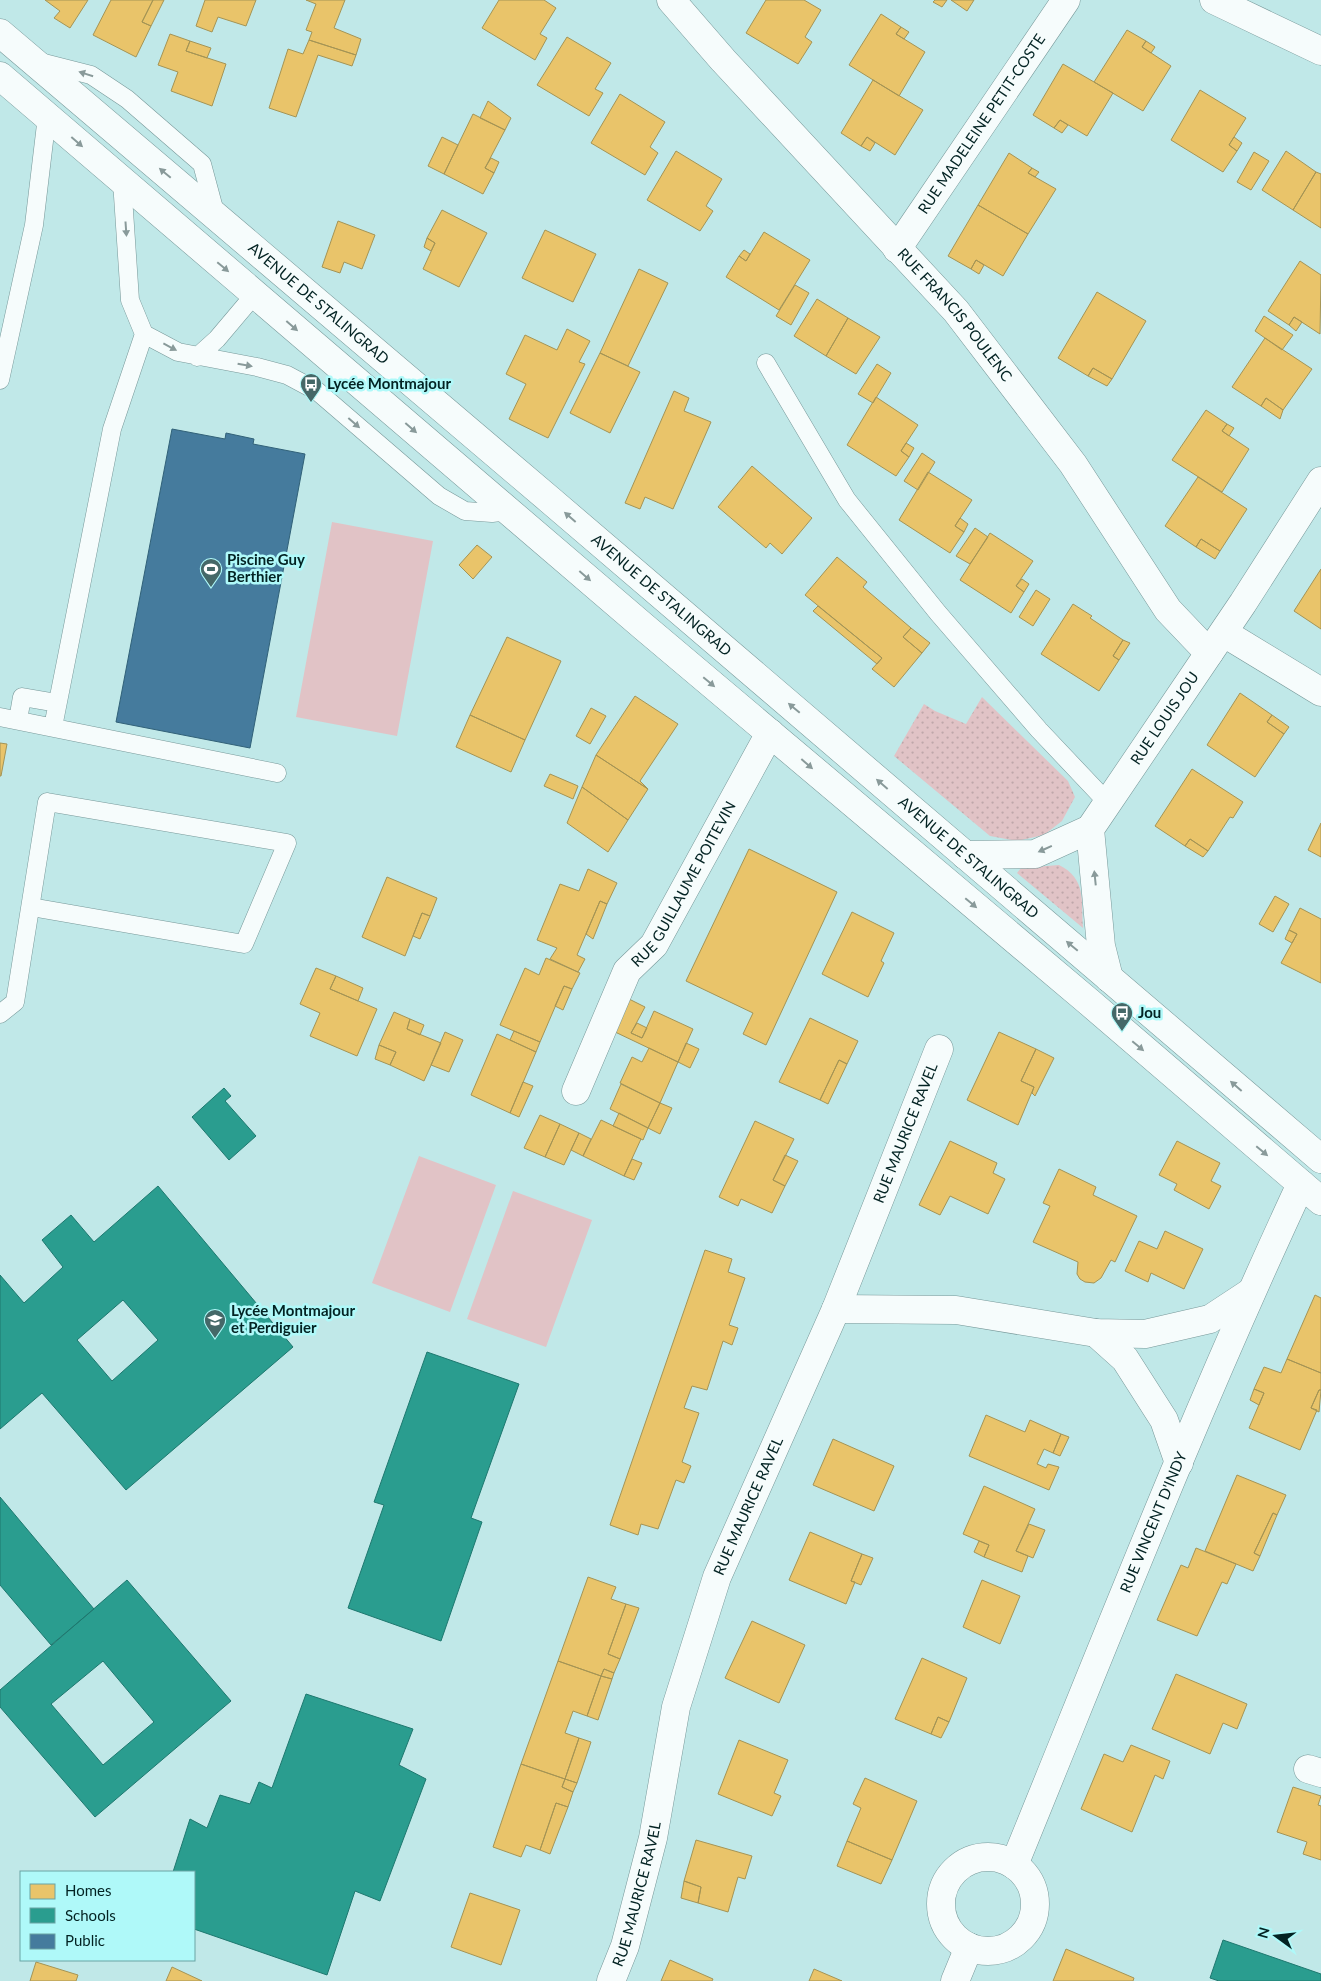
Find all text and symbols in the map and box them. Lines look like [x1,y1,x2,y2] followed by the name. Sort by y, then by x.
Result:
[914,30,1048,217] street label: RUE MADELEINE PETIT-COSTE
[78,70,93,78] one-way arrow
[70,136,83,147] one-way arrow
[159,168,172,179] one-way arrow
[122,222,130,238] one-way arrow
[245,238,393,367] street label: AVENUE DE STALINGRAD
[894,244,1016,384] street label: RUE FRANCIS POULENC
[216,261,229,272] one-way arrow
[285,320,298,331] one-way arrow
[162,343,177,351] one-way arrow
[237,361,253,369] one-way arrow
[299,372,323,403] bus stop icon: Lycée Montmajour
[327,374,451,392] place label: Lycée Montmajour
[347,417,360,428] one-way arrow
[405,422,418,433] one-way arrow
[564,512,576,523] one-way arrow
[588,530,736,659] street label: AVENUE DE STALINGRAD
[227,550,305,585] place label: Piscine Guy Berthier
[199,557,223,588] sports icon: Piscine Guy Berthier
[578,571,591,582] one-way arrow
[1126,668,1202,768] street label: RUE LOUIS JOU
[702,676,715,687] one-way arrow
[788,702,800,714] one-way arrow
[800,759,813,770] one-way arrow
[876,779,888,790] one-way arrow
[895,792,1043,922] street label: AVENUE DE STALINGRAD
[627,798,739,970] street label: RUE GUILLAUME POITEVIN
[1038,846,1052,854] one-way arrow
[1090,870,1098,886] one-way arrow
[964,898,977,909] one-way arrow
[1066,941,1079,952] one-way arrow
[1110,1001,1134,1032] bus stop icon: Jou
[1138,1003,1161,1021] place label: Jou
[1132,1040,1144,1052] one-way arrow
[869,1060,941,1205] street label: RUE MAURICE RAVEL
[1230,1081,1242,1092] one-way arrow
[1255,1146,1268,1157] one-way arrow
[231,1301,355,1336] place label: Lycée Montmajour et Perdiguier
[203,1308,227,1339] school or university icon: Lycée Montmajour et Perdiguier
[709,1434,786,1578] street label: RUE MAURICE RAVEL
[1116,1448,1190,1595] street label: RUE VINCENT D'INDY
[608,1820,664,1969] street label: RUE MAURICE RAVEL
[20,1871,195,1961] legend
[65,1881,111,1899] text: Homes
[65,1906,116,1924] text: Schools
[1251,1911,1301,1961] north arrow
[1253,1925,1273,1940] text: N
[65,1931,105,1949] text: Public

